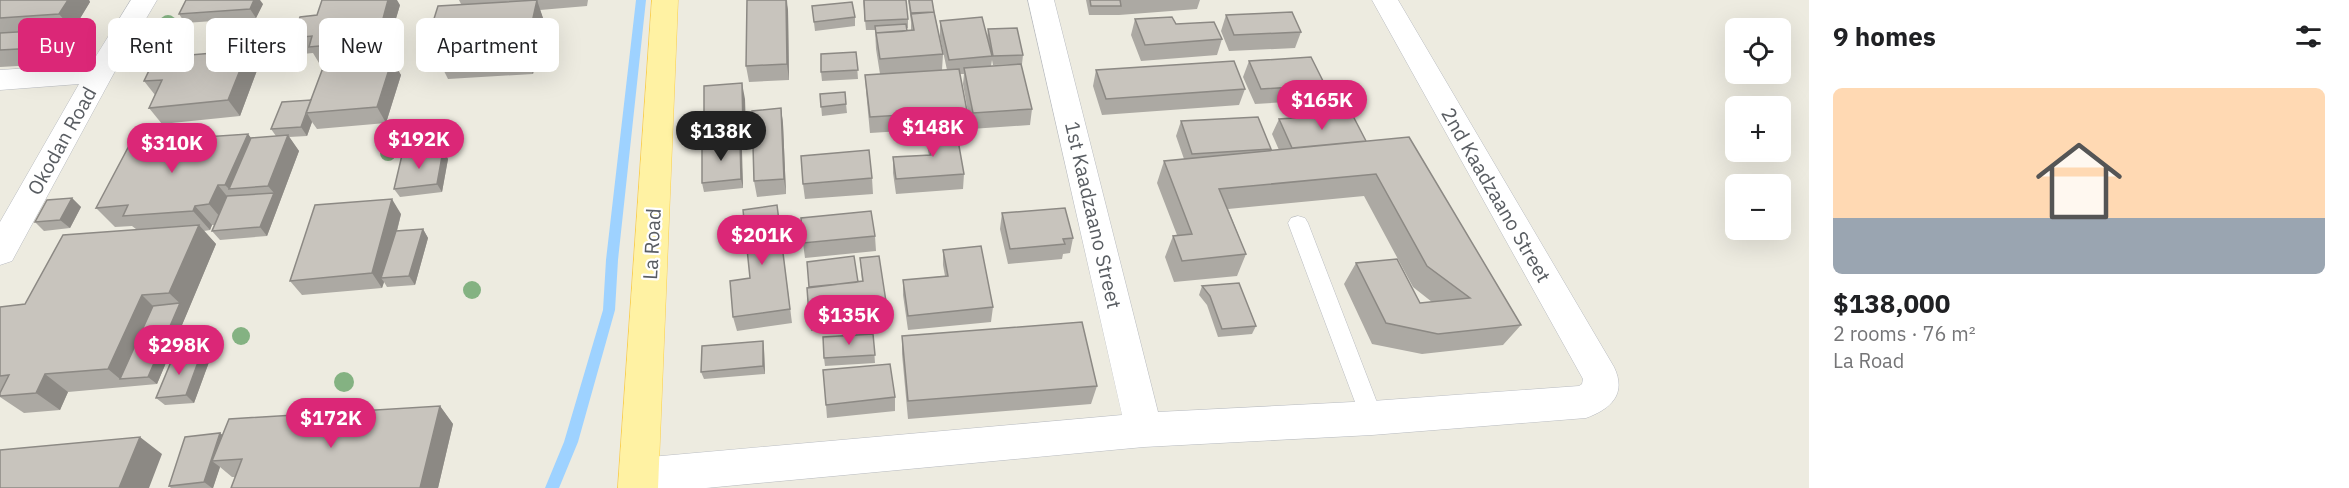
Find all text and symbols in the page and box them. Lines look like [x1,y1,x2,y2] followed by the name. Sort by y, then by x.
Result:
[18,18,96,72] chip: Buy
[108,18,194,72] chip: Rent
[206,18,307,72] chip: Filters
[319,18,404,72] chip: New
[416,18,559,72] chip: Apartment
[1725,18,1791,240] map controls
[1725,18,1791,84] button: locate
[1833,19,1936,53] text: 9 homes
[2292,20,2325,53] icon: filters
[1280,80,1364,131] pin: $165K
[21,82,102,200] street label: Okodan Road
[1291,86,1353,113] text: $165K
[1725,96,1791,162] button: +
[1435,102,1558,287] street label: 2nd Kaadzaano Street
[891,107,975,158] pin: $148K
[679,111,763,162] pin: $138K
[902,113,964,140] text: $148K
[690,117,752,144] text: $138K
[377,119,461,170] pin: $192K
[1059,119,1128,311] street label: 1st Kaadzaano Street
[130,123,214,174] pin: $310K
[388,125,450,152] text: $192K
[2025,127,2133,235] icon: home
[141,129,203,156] text: $310K
[1725,174,1791,240] button: −
[636,208,667,280] street label: La Road
[720,215,804,266] pin: $201K
[731,221,793,248] text: $201K
[1833,286,1950,320] text: $138,000
[807,295,891,346] pin: $135K
[818,301,880,328] text: $135K
[1833,320,1976,347] text: 2 rooms · 76 m²
[137,325,221,376] pin: $298K
[148,331,210,358] text: $298K
[1833,347,1904,374] text: La Road
[289,398,373,449] pin: $172K
[300,404,362,431] text: $172K

